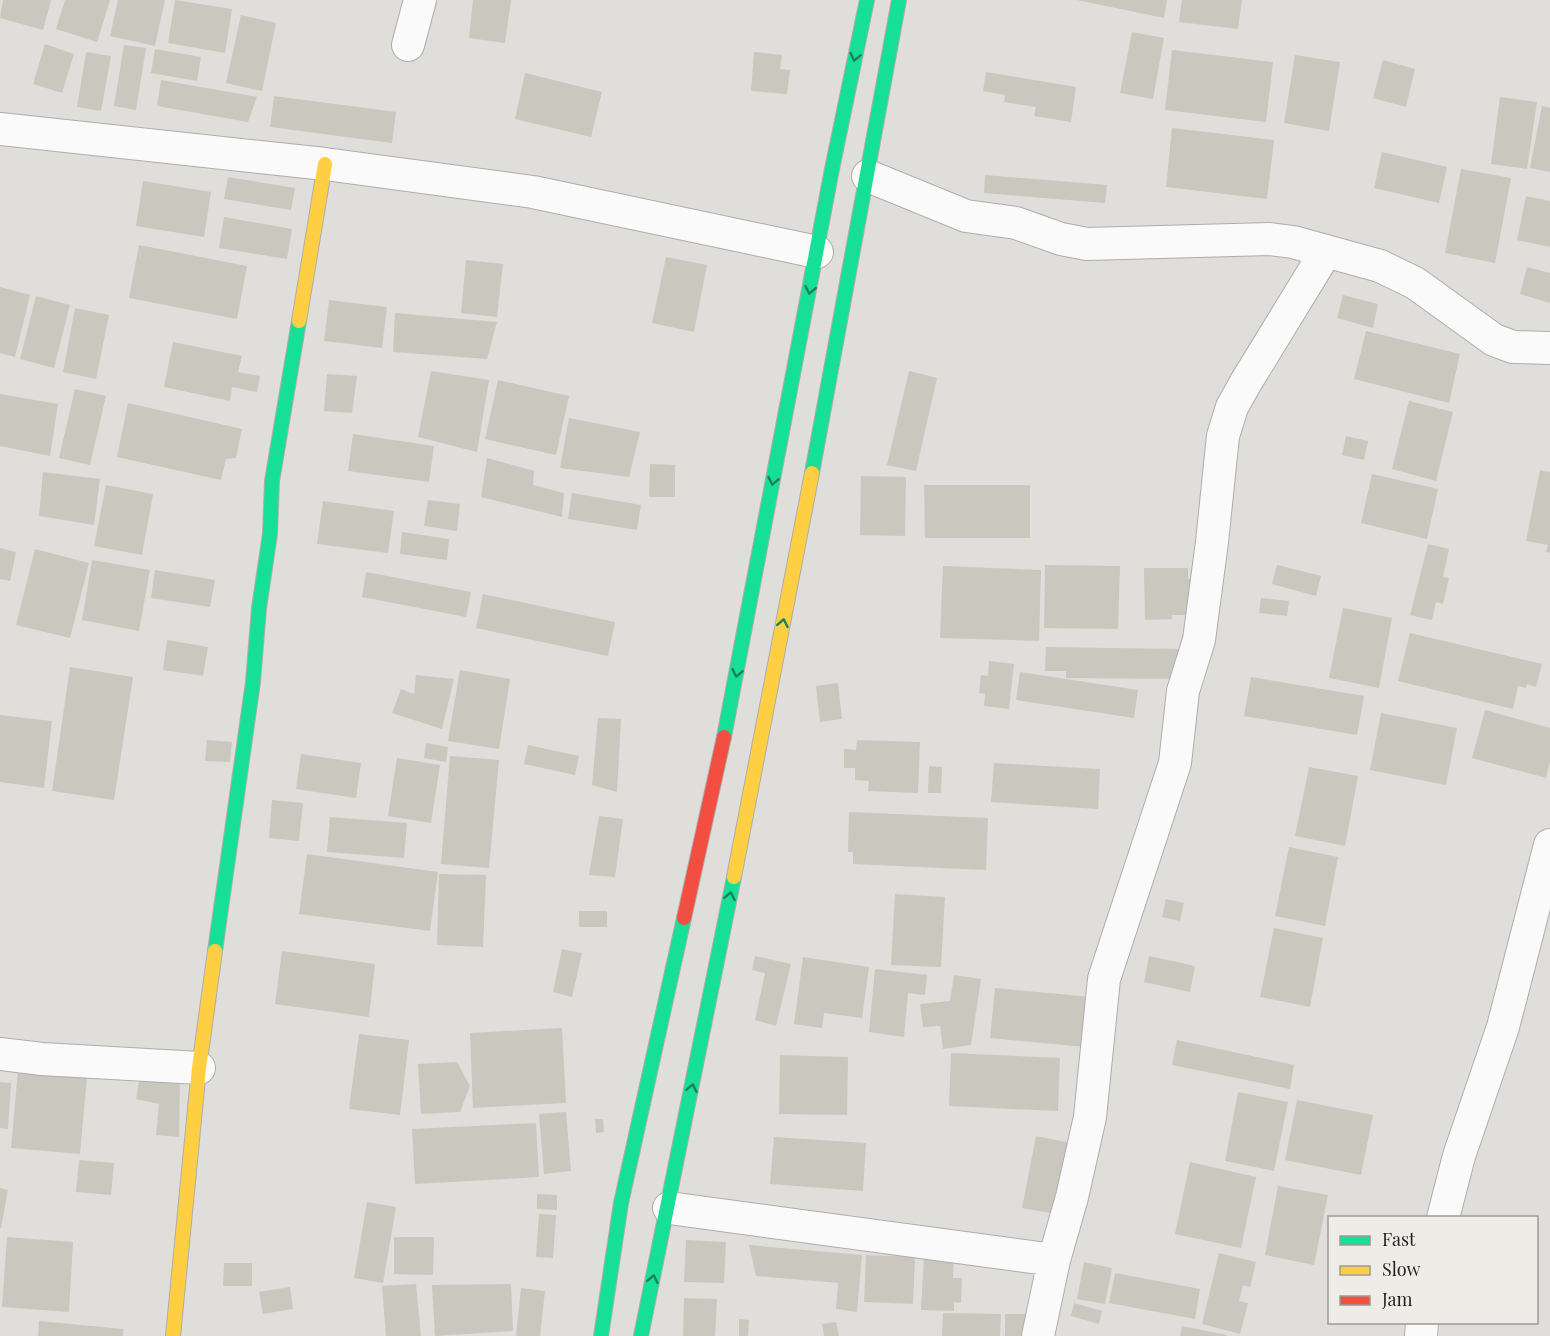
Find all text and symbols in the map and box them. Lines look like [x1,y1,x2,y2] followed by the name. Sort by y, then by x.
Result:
[850,52,863,62] one-way arrow
[804,285,817,295] one-way arrow
[767,476,780,486] one-way arrow
[776,618,789,628] one-way arrow
[731,668,744,678] one-way arrow
[723,892,736,902] one-way arrow
[685,1083,698,1093] one-way arrow
[1328,1216,1538,1324] legend
[1382,1227,1416,1251] text: Fast
[1382,1257,1420,1281] text: Slow
[646,1274,659,1284] one-way arrow
[1381,1287,1412,1311] text: Jam

